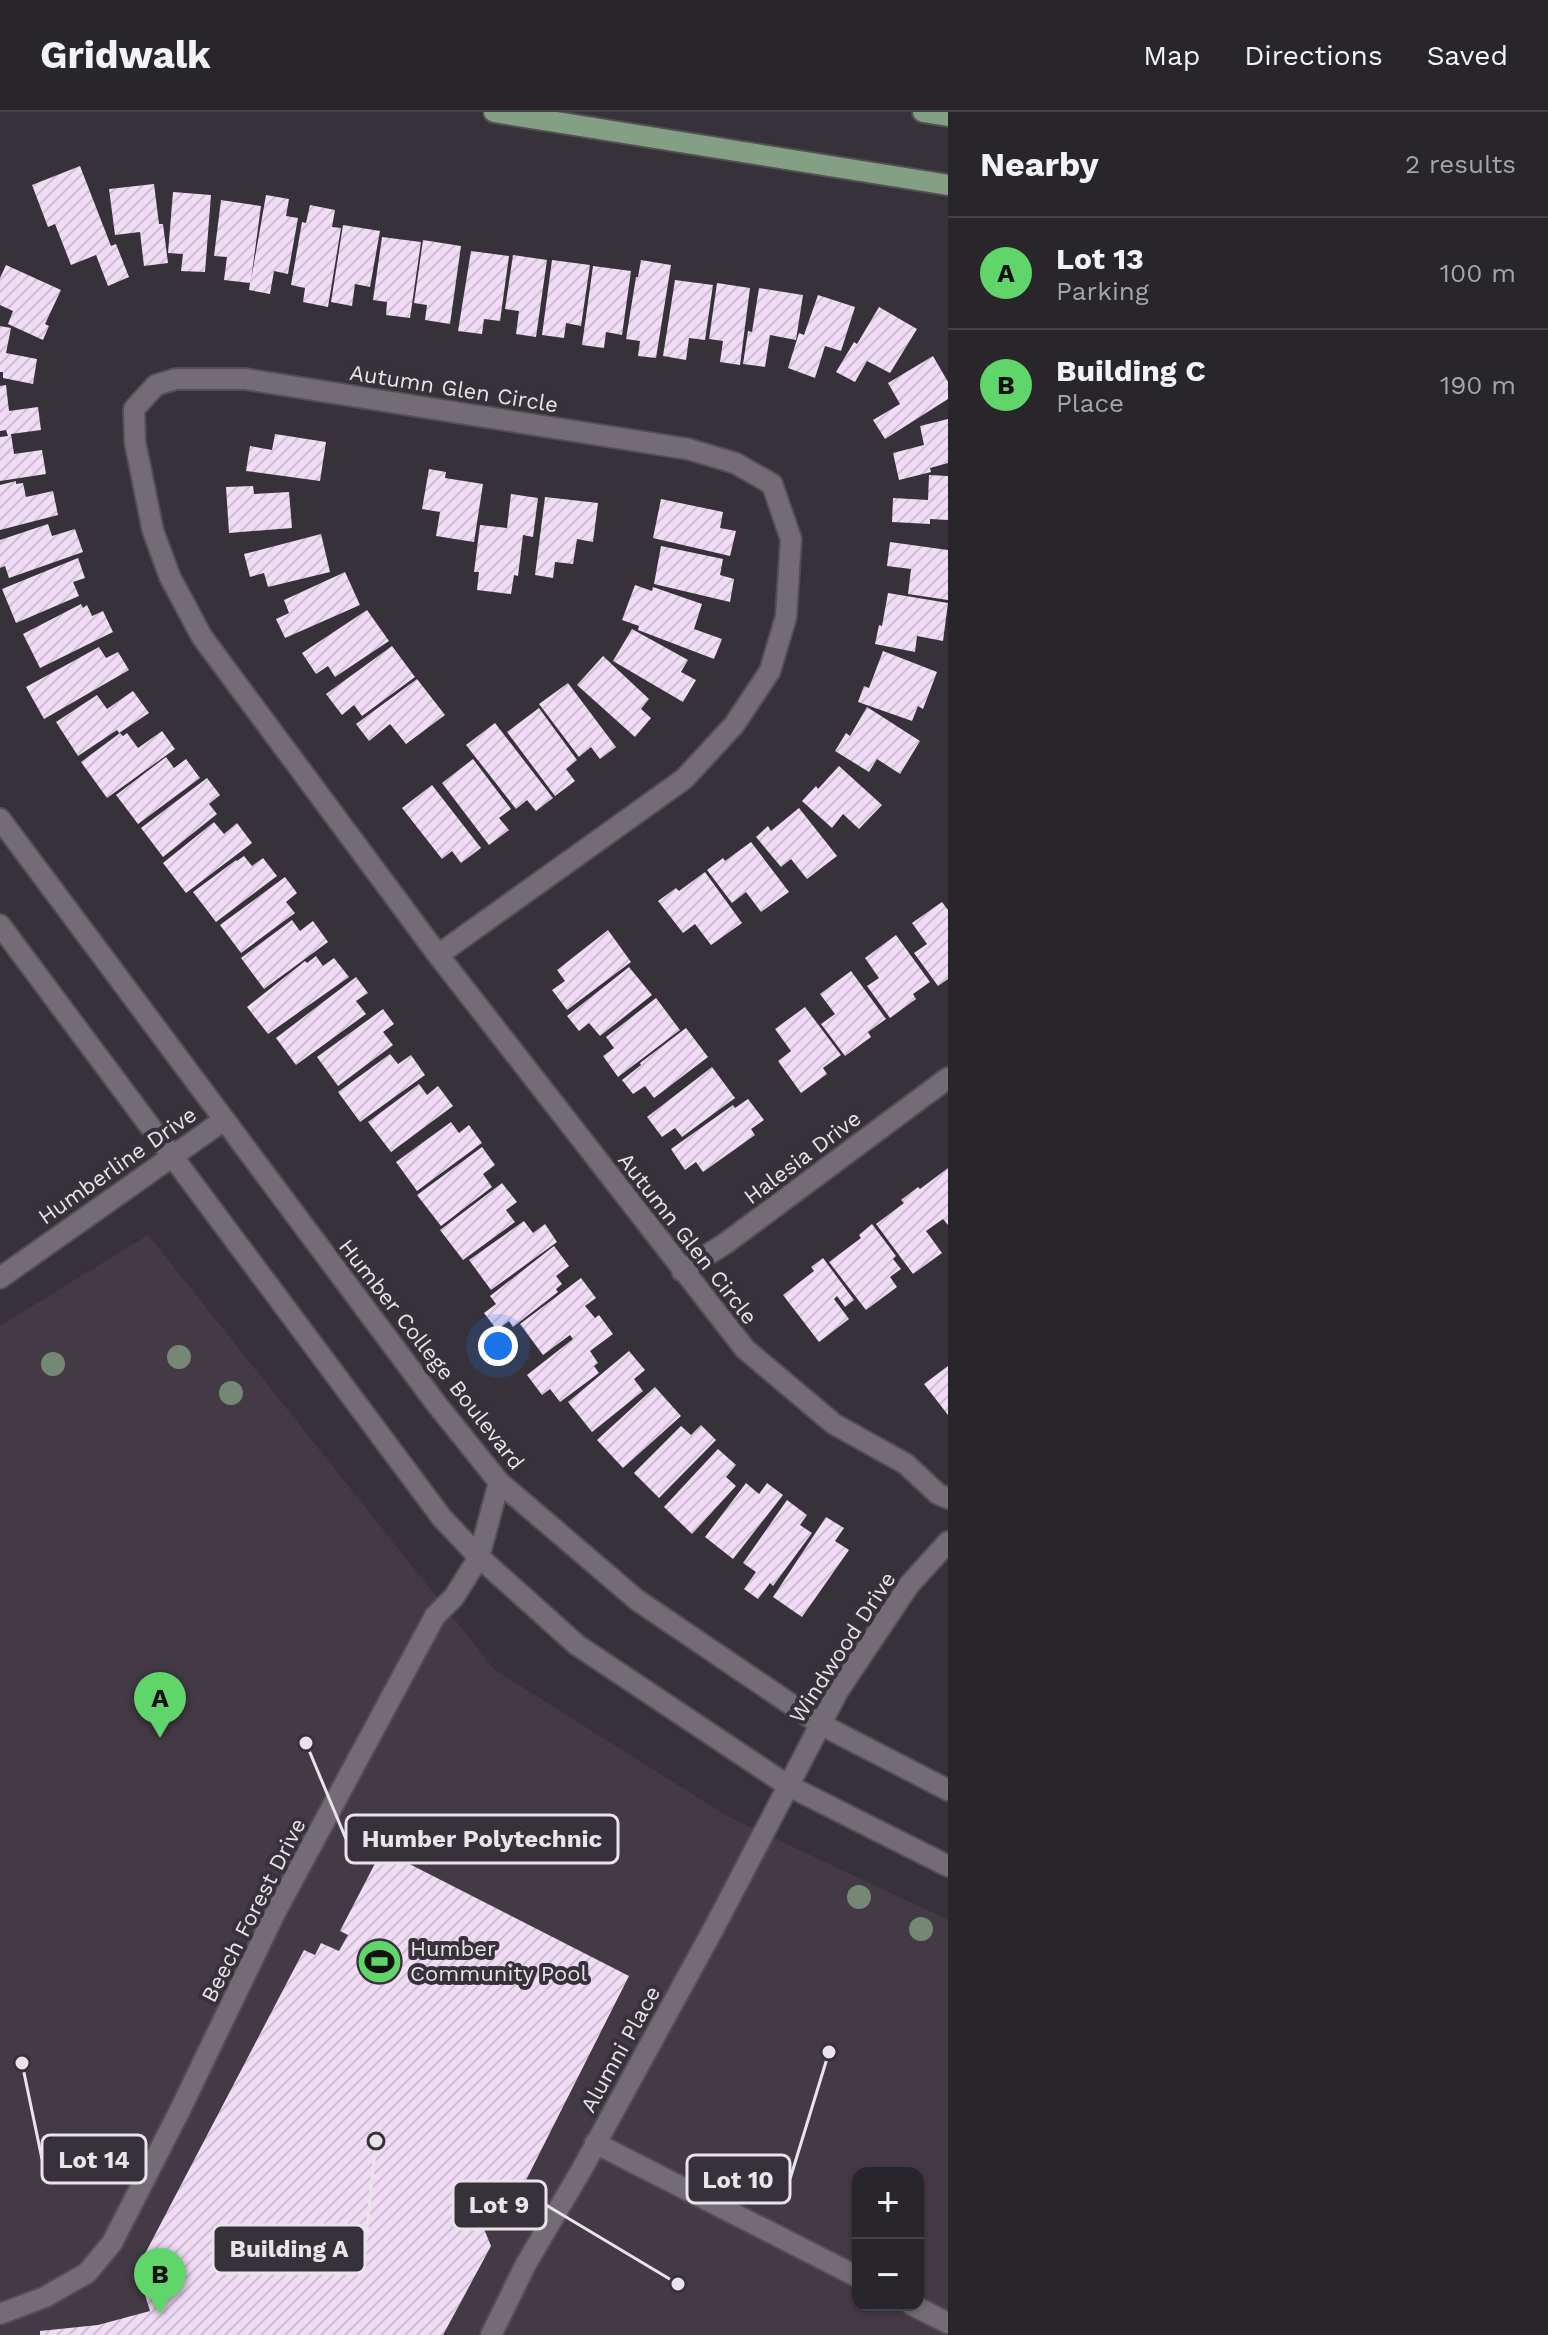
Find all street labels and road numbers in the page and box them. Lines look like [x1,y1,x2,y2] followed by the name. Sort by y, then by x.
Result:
[348,360,560,417] street label: Autumn Glen Circle
[33,1102,201,1229] street label: Humberline Drive
[739,1105,866,1209] street label: Halesia Drive
[613,1148,762,1329] street label: Autumn Glen Circle
[334,1234,529,1475] street label: Humber College Boulevard
[784,1567,901,1727] street label: Windwood Drive
[196,1814,311,2006] street label: Beech Forest Drive
[575,1982,665,2117] street label: Alumni Place

